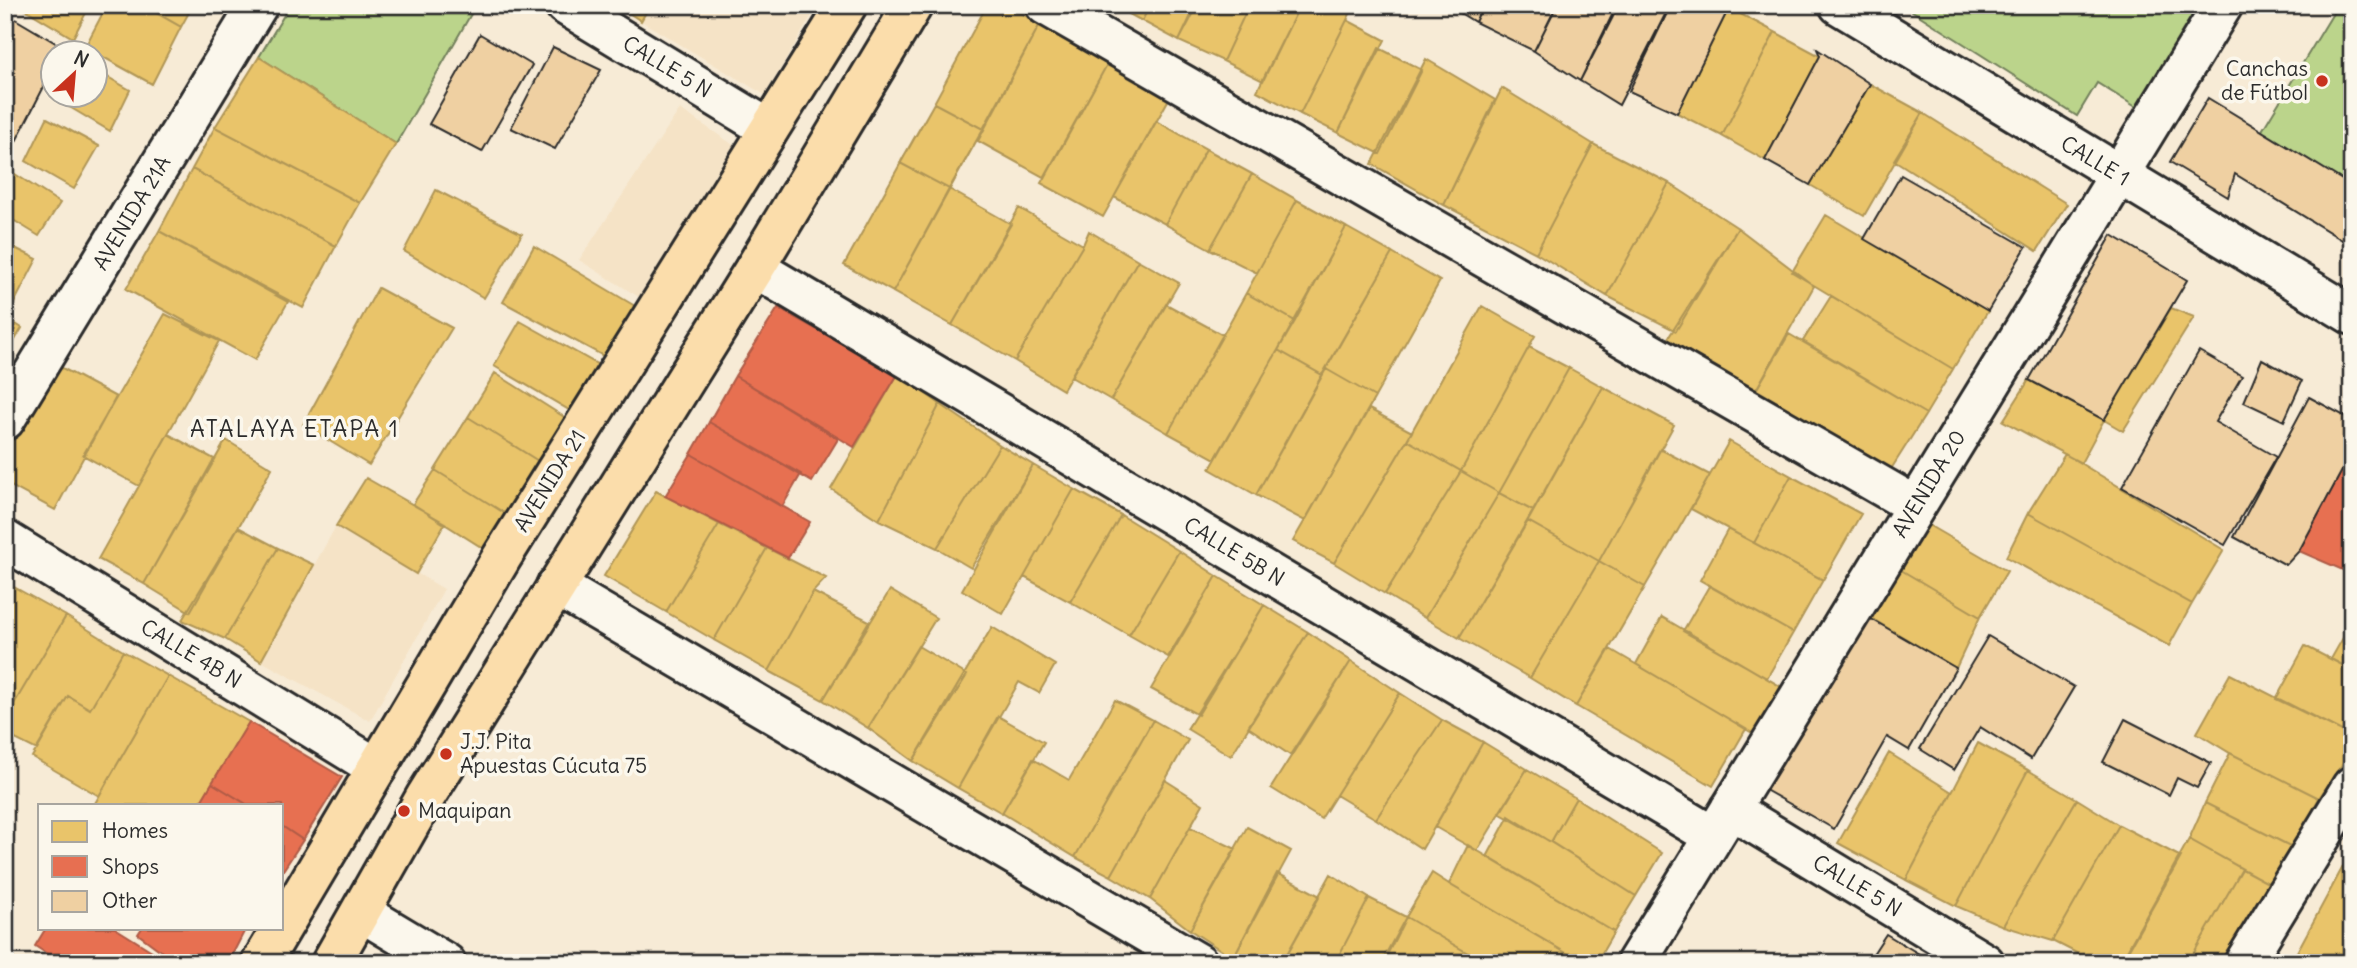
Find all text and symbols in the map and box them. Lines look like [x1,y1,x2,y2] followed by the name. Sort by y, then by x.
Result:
[618,29,717,104] street label: CALLE 5 N
[38,38,108,108] north arrow
[70,45,93,72] text: N
[2221,55,2308,106] place label: Canchas de Fútbol
[2314,73,2330,89] marker: Canchas de Fútbol
[2056,129,2135,192] street label: CALLE 1
[87,151,176,275] street label: AVENIDA 21A
[190,414,400,443] district label: ATALAYA ETAPA 1
[508,425,592,537] street label: AVENIDA 21
[1886,425,1971,542] street label: AVENIDA 20
[1179,511,1290,592] street label: CALLE 5B N
[136,613,247,694] street label: CALLE 4B N
[460,728,647,779] place label: J.J. Pita Apuestas Cúcuta 75
[438,746,454,762] marker: J.J. Pita Apuestas Cúcuta 75
[418,797,512,824] place label: Maquipan
[396,803,412,819] marker: Maquipan
[38,804,284,930] legend
[102,817,168,844] text: Homes
[1808,848,1907,923] street label: CALLE 5 N
[102,853,159,880] text: Shops
[102,887,158,914] text: Other

